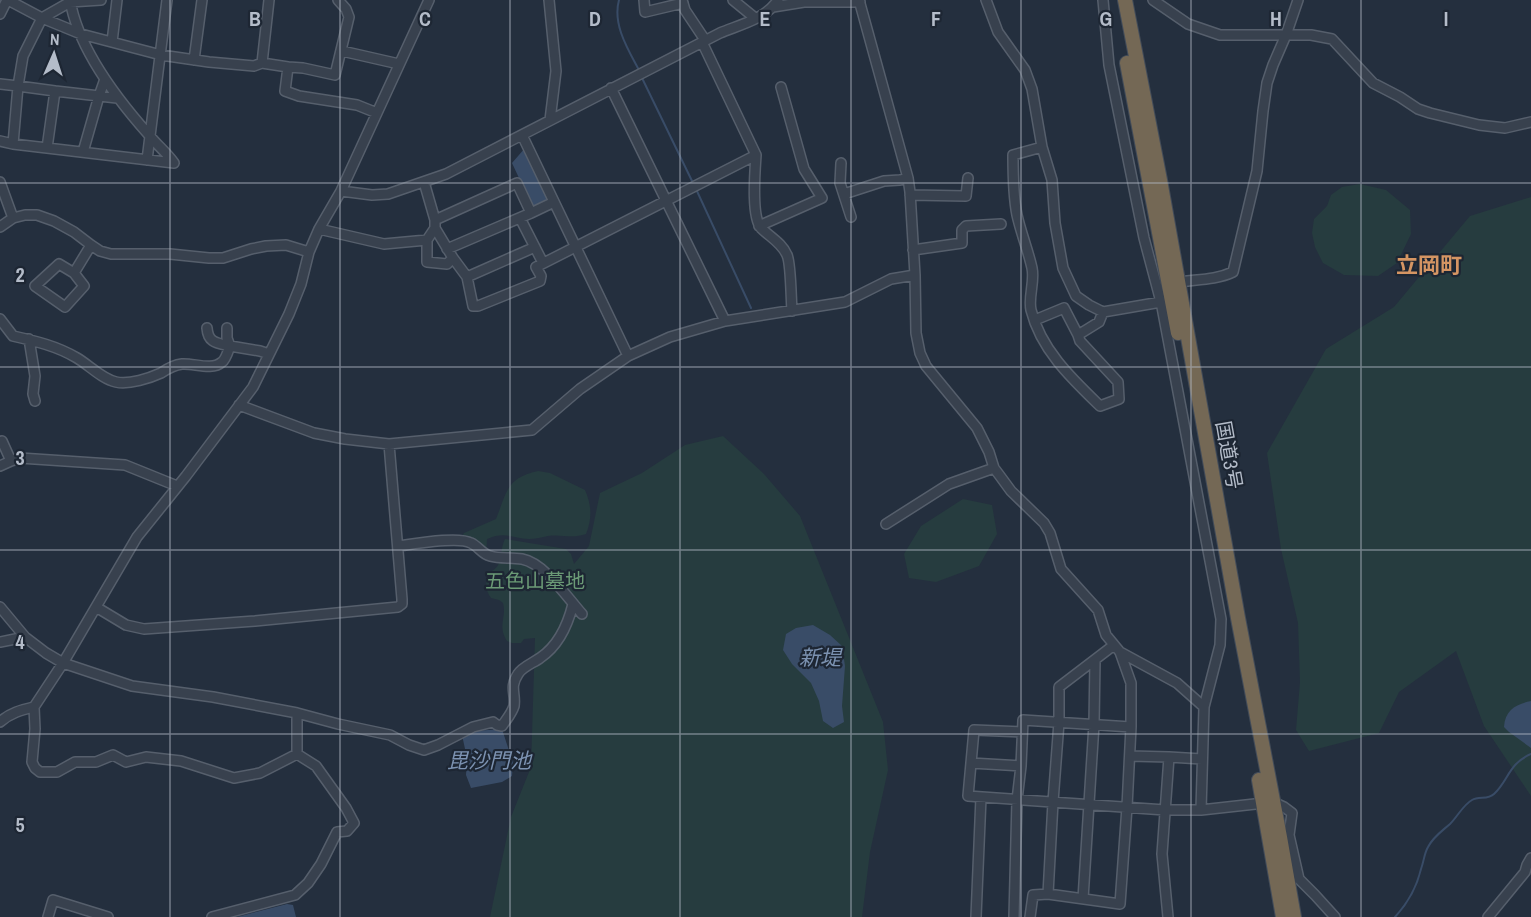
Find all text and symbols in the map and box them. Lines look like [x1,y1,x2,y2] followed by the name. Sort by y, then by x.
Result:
[249,5,261,32] text: B
[419,5,431,32] text: C
[589,5,601,32] text: D
[760,5,771,32] text: E
[931,5,941,32] text: F
[1100,5,1112,32] text: G
[1270,5,1282,32] text: H
[1444,5,1448,32] text: I
[24,24,84,84] north arrow
[49,28,60,50] text: N
[1396,250,1462,280] district label: 立岡町
[15,261,25,288] text: 2
[1210,419,1249,491] street label: 国道3号
[15,444,25,471] text: 3
[485,567,585,594] park label: 五色山墓地
[15,628,25,655] text: 4
[799,643,843,672] water label: 新堤
[447,746,533,775] water label: 毘沙門池
[15,811,25,838] text: 5

